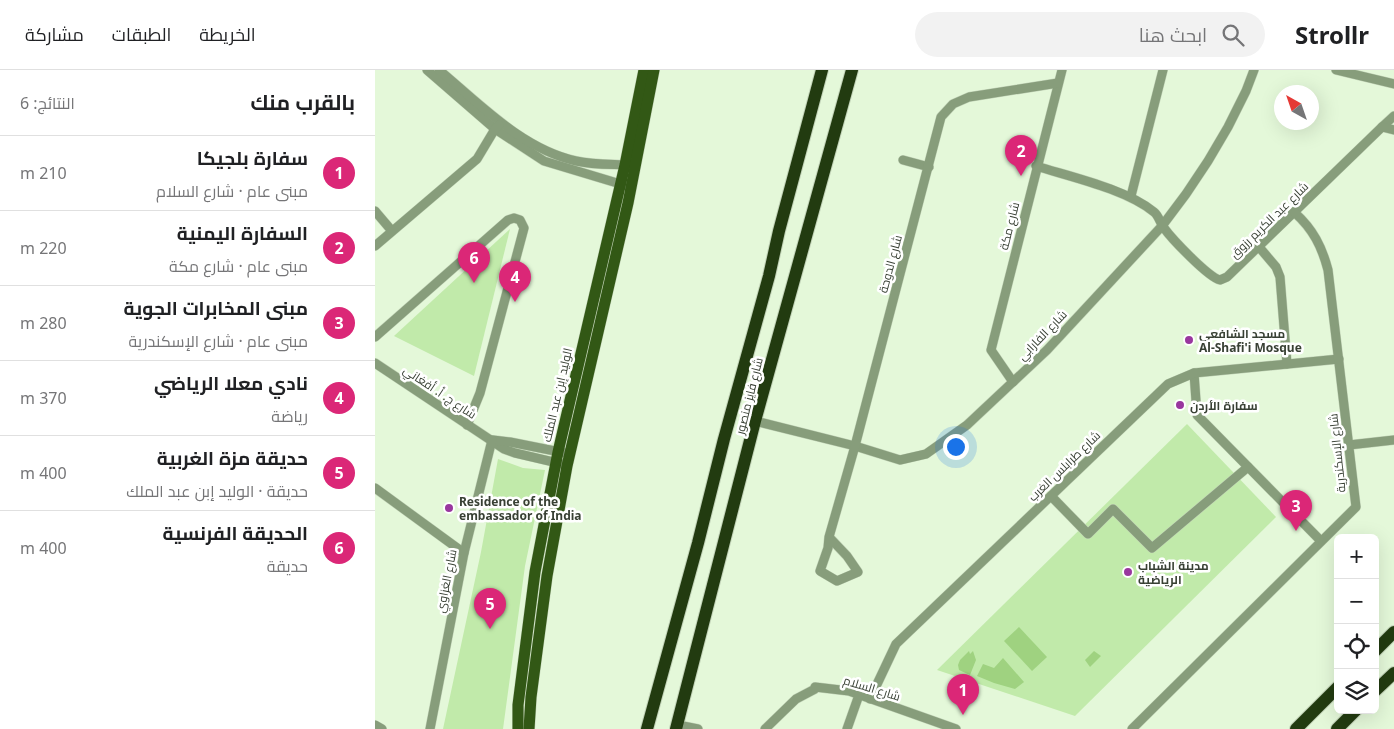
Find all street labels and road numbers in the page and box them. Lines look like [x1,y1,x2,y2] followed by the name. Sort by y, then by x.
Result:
[1226,178,1312,262] street label: شارع عبد الكريم رزوق
[995,200,1023,252] street label: شارع مكة
[874,233,906,295] street label: شارع الدوحة
[1014,306,1072,365] street label: شارع الفارابي
[538,346,576,444] street label: الوليد إبن عبد الملك
[731,356,767,437] street label: شارع فايز منصور
[399,361,480,424] street label: شارع ج. أ. أفغاني
[1324,413,1350,493] street label: شارع الإسكندرية
[1024,427,1104,505] street label: شارع طرابلس الغرب
[431,548,462,615] street label: شارع الغزاوي
[841,671,903,705] street label: شارع السلام

